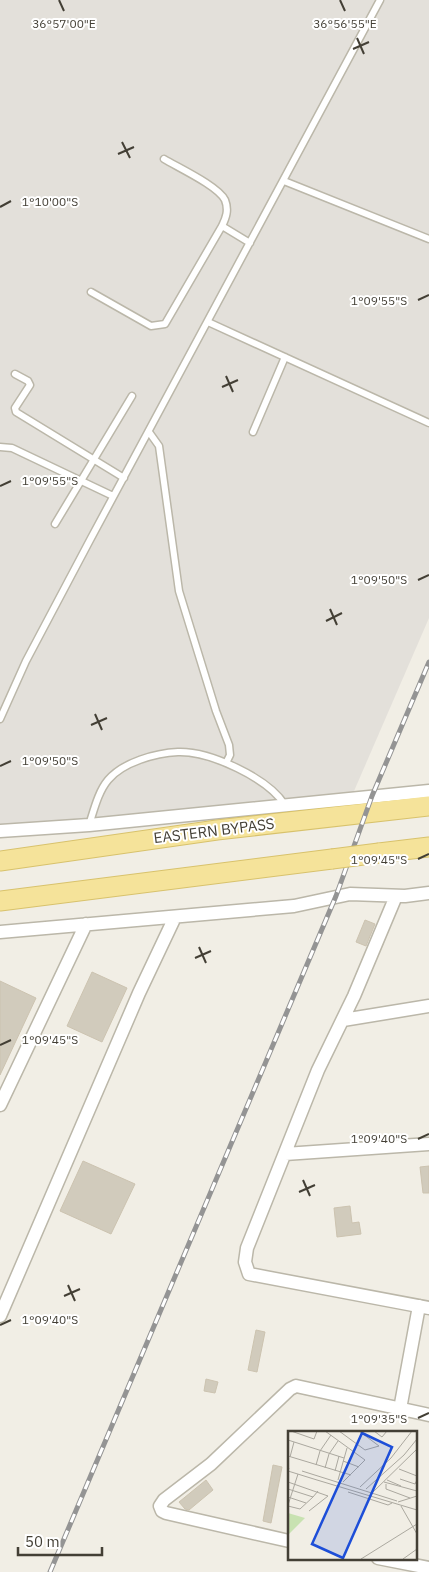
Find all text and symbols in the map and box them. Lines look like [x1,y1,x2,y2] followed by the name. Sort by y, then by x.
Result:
[32,16,96,31] text: 36°57'00"E
[313,16,377,31] text: 36°56'55"E
[22,194,78,209] text: 1°10'00"S
[351,293,407,308] text: 1°09'55"S
[22,473,78,488] text: 1°09'55"S
[351,572,407,587] text: 1°09'50"S
[22,753,78,768] text: 1°09'50"S
[152,814,275,847] street label: EASTERN BYPASS
[351,852,407,867] text: 1°09'45"S
[22,1032,78,1047] text: 1°09'45"S
[351,1131,407,1146] text: 1°09'40"S
[22,1312,78,1327] text: 1°09'40"S
[351,1411,407,1426] text: 1°09'35"S
[288,1431,416,1560] inset map
[18,1524,101,1556] scale bar
[25,1532,60,1551] text: 50 m

